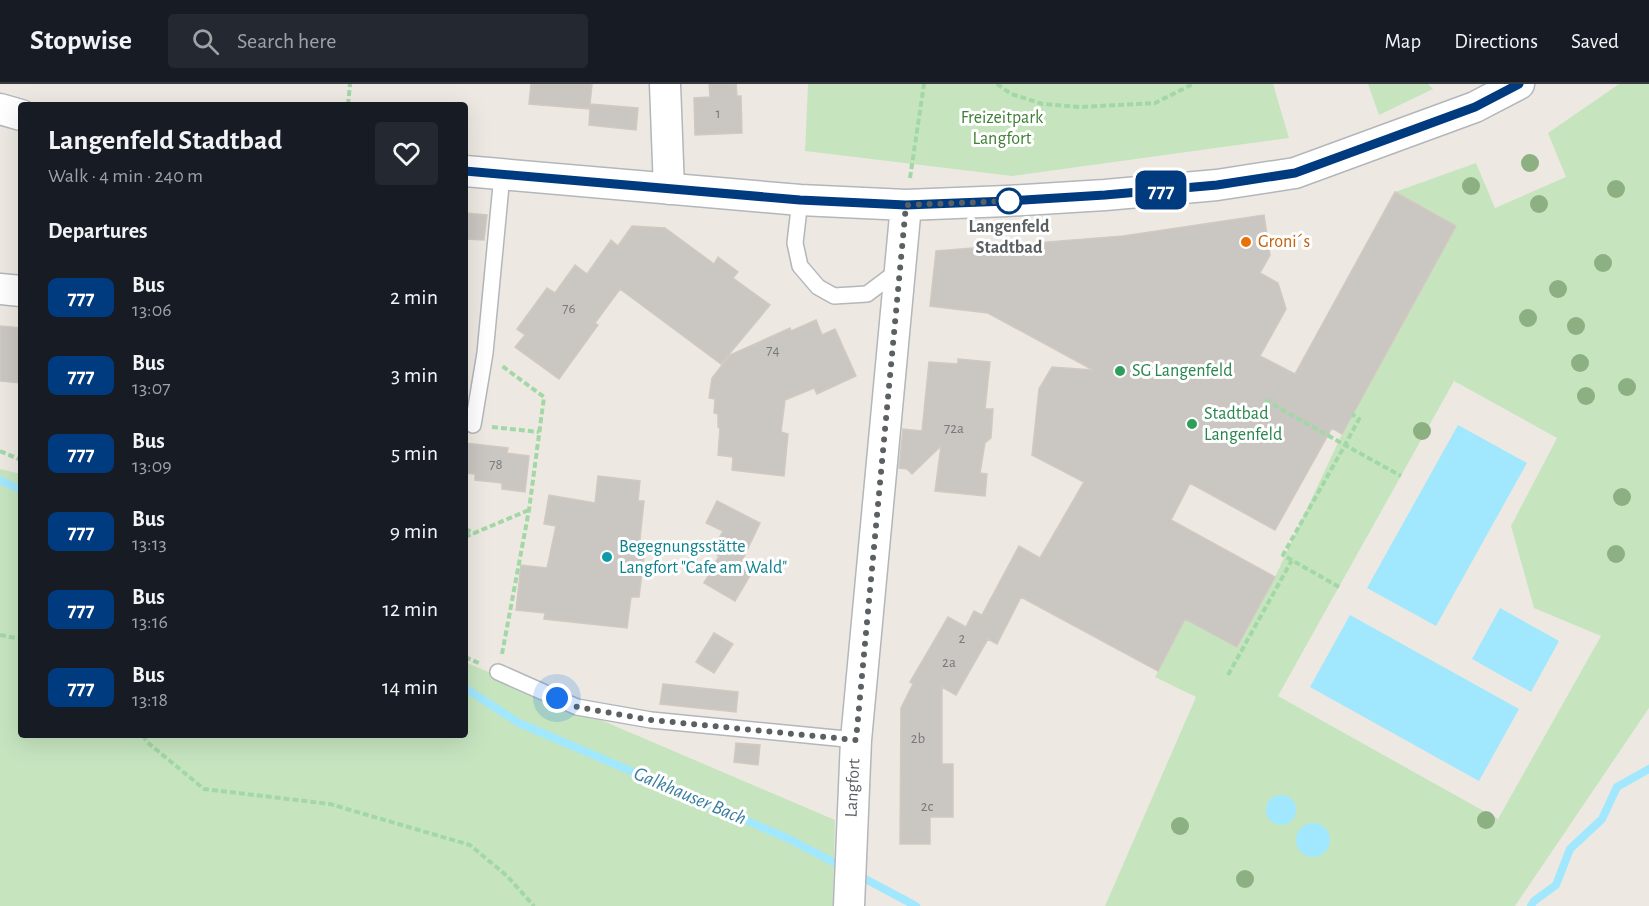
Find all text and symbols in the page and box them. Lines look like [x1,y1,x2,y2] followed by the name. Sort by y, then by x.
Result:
[168,14,588,68] search box
[189,25,222,58] icon: search
[30,27,132,55] text: Stopwise
[237,30,337,52] text: Search here
[1385,31,1421,52] text: Map
[1454,31,1538,52] text: Directions
[1571,31,1619,52] text: Saved
[715,106,721,121] house number: 1
[961,109,1044,148] park label: Freizeitpark Langfort
[375,122,438,185] button: heart
[48,127,282,155] text: Langenfeld Stadtbad
[48,166,203,186] text: Walk · 4 min · 240 m
[1126,170,1196,210] line badge: 777
[1147,180,1175,201] text: 777
[996,188,1022,214] marker: Langenfeld Stadtbad
[969,218,1050,257] place label: Langenfeld Stadtbad
[48,220,148,242] text: Departures
[1258,233,1310,251] place label: Groni´s
[1239,235,1253,249] marker: Groni´s
[132,274,165,296] text: Bus
[390,286,438,308] text: 2 min
[67,287,95,308] text: 777
[132,300,172,320] text: 13:06
[562,301,576,316] house number: 76
[766,343,780,358] house number: 74
[132,352,165,374] text: Bus
[1132,362,1233,380] place label: SG Langenfeld
[391,364,438,386] text: 3 min
[1113,364,1127,378] marker: SG Langenfeld
[67,365,95,386] text: 777
[132,378,171,398] text: 13:07
[1204,405,1282,444] place label: Stadtbad Langenfeld
[1185,417,1199,431] marker: Stadtbad Langenfeld
[944,421,964,436] house number: 72a
[132,430,165,452] text: Bus
[391,442,438,464] text: 5 min
[67,443,95,464] text: 777
[132,456,172,476] text: 13:09
[489,457,503,472] house number: 78
[132,508,165,530] text: Bus
[390,520,438,542] text: 9 min
[67,521,95,542] text: 777
[132,534,167,554] text: 13:13
[619,538,787,577] place label: Begegnungsstätte Langfort "Cafe am Wald"
[600,550,614,564] marker: Begegnungsstätte Langfort "Cafe am Wald"
[132,586,165,608] text: Bus
[383,598,438,620] text: 12 min
[67,599,95,620] text: 777
[132,612,168,632] text: 13:16
[959,631,966,646] house number: 2
[942,655,956,670] house number: 2a
[132,664,165,686] text: Bus
[382,676,438,698] text: 14 min
[67,677,95,698] text: 777
[542,683,572,713] your location
[132,690,168,710] text: 13:18
[911,731,926,746] house number: 2b
[842,758,864,818] street label: Langfort
[631,763,749,829] water label: Galkhauser Bach
[921,799,934,814] house number: 2c

